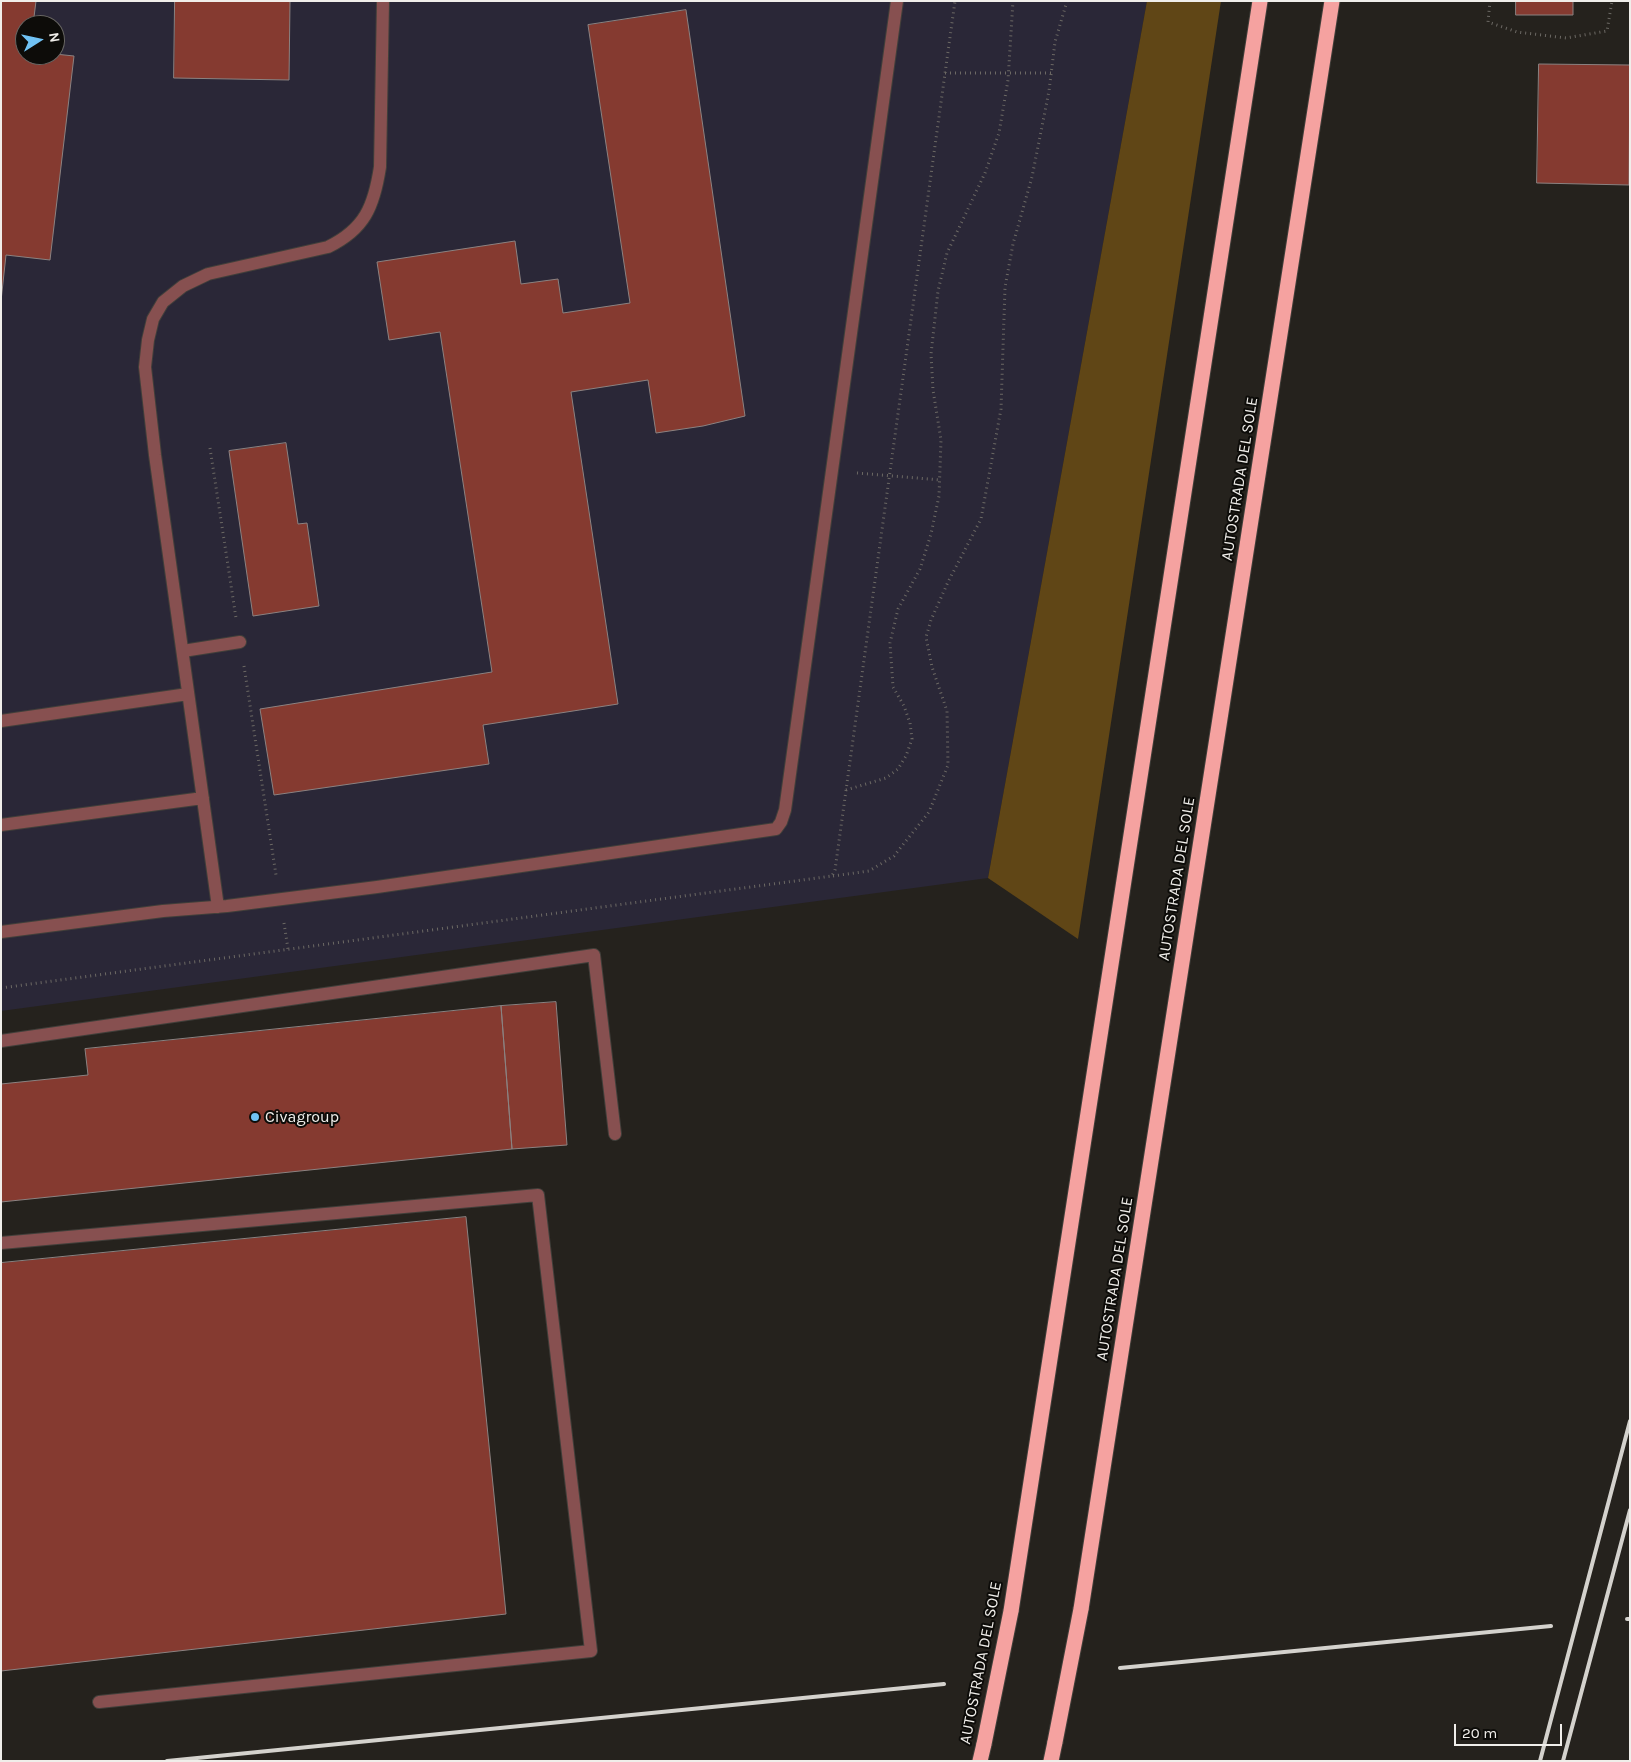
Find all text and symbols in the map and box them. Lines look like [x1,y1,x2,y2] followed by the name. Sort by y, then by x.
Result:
[15,15,65,65] north arrow
[45,31,64,44] text: N
[1218,396,1262,562] street label: AUTOSTRADA DEL SOLE
[1155,796,1199,962] street label: AUTOSTRADA DEL SOLE
[265,1107,339,1127] place label: Civagroup
[249,1111,261,1123] marker: Civagroup
[1093,1196,1137,1362] street label: AUTOSTRADA DEL SOLE
[956,1580,1006,1746] street label: AUTOSTRADA DEL SOLE
[1456,1714,1564,1746] scale bar
[1462,1724,1497,1742] text: 20 m

